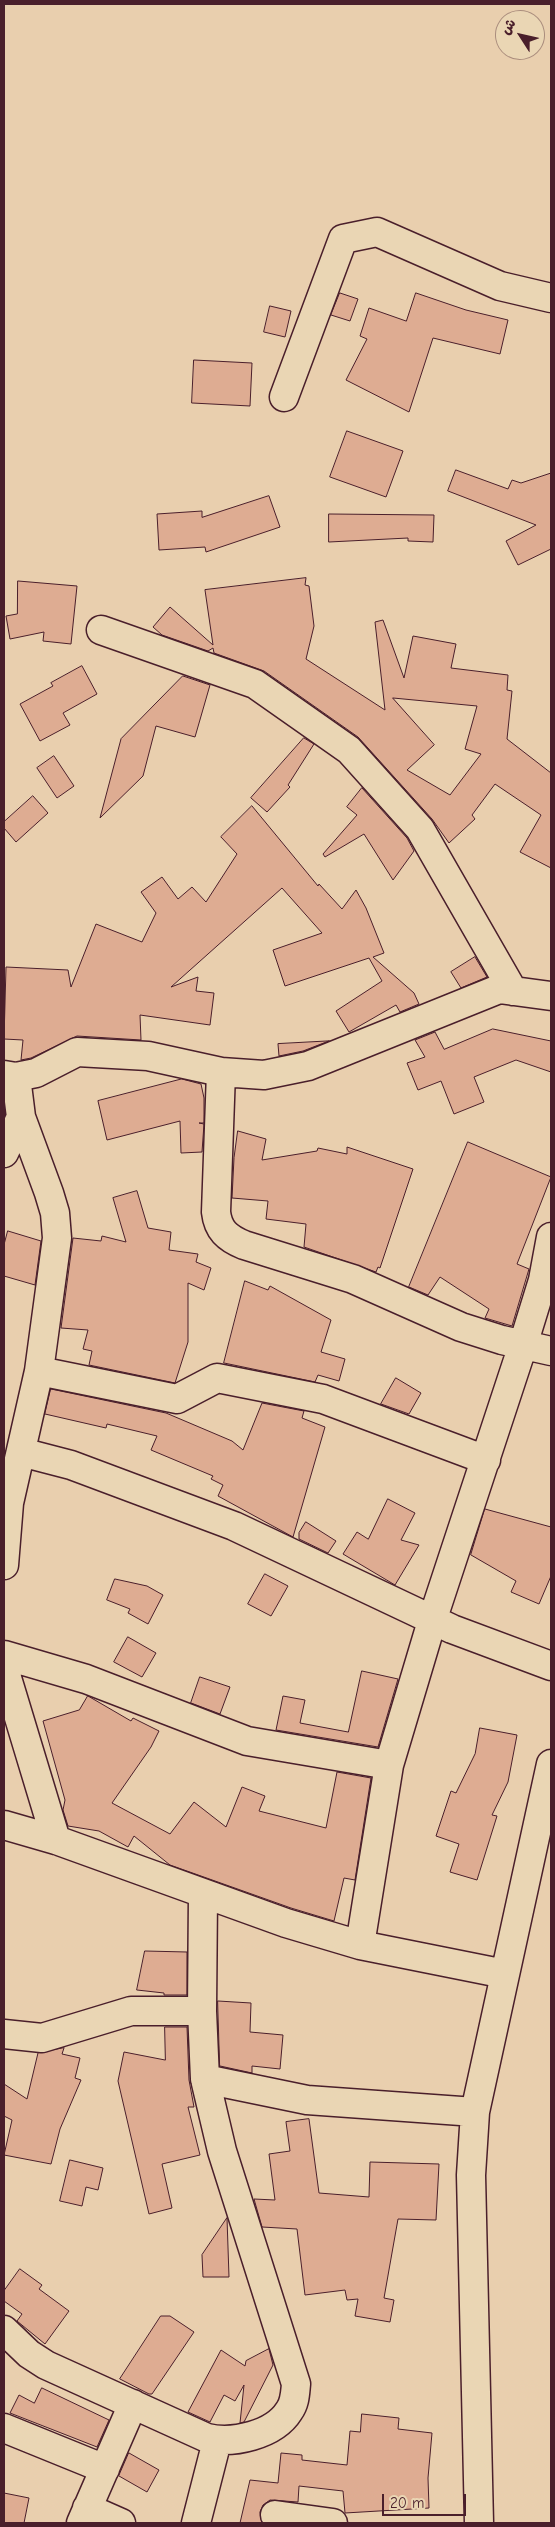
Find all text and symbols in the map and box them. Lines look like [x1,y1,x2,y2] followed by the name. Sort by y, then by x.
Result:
[495,10,545,60] north arrow
[497,15,520,38] text: ش
[385,2484,469,2516] scale bar
[390,2494,424,2512] text: 20 m

